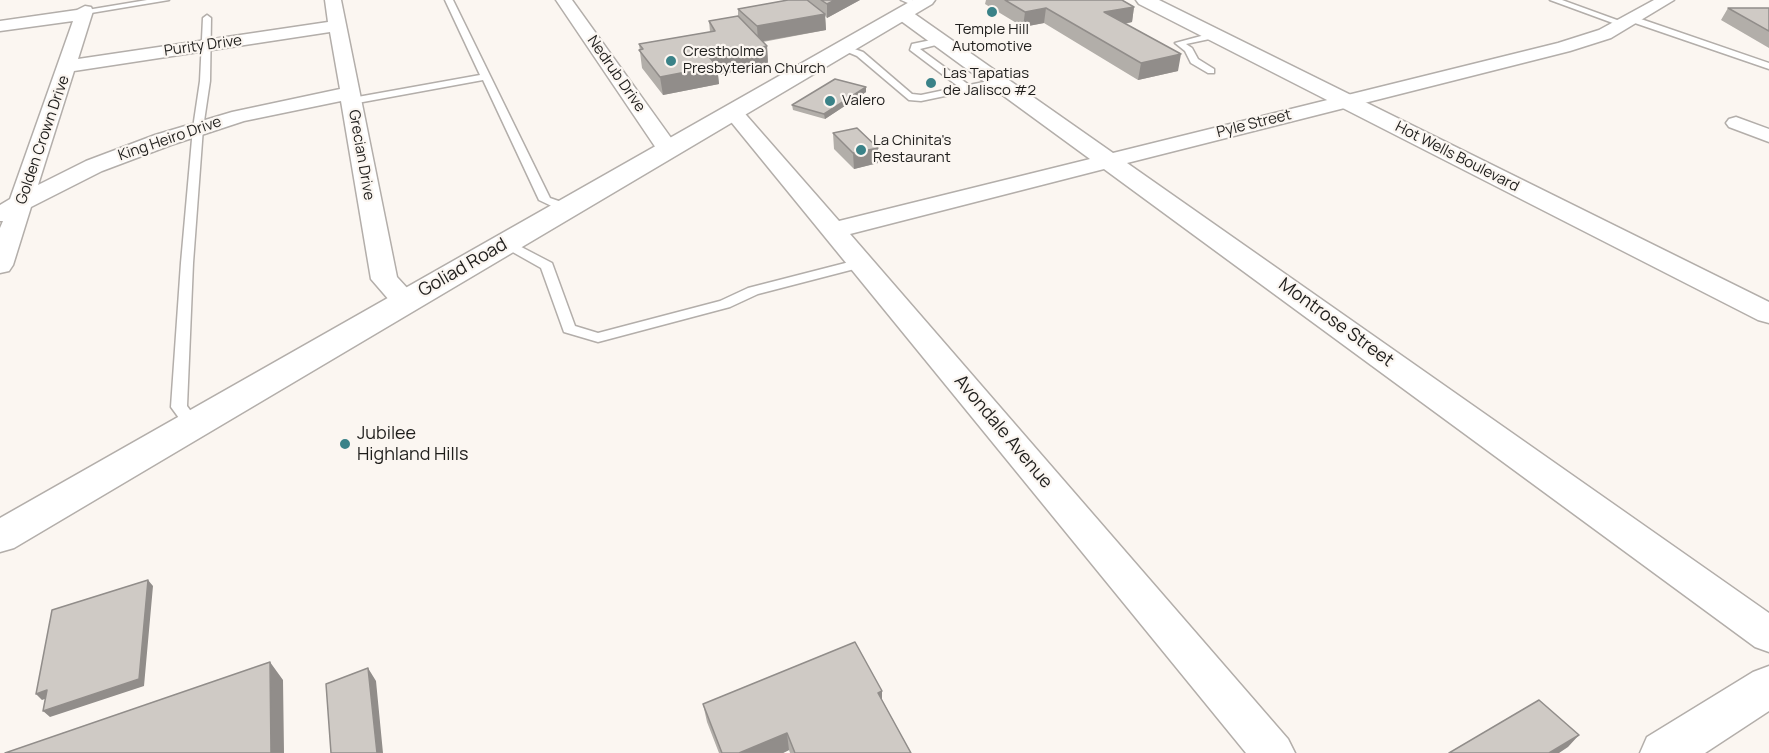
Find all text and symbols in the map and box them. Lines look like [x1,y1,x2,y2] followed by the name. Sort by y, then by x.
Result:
[985,5,999,19] marker: Temple Hill Automotive
[952,21,1032,56] place label: Temple Hill Automotive
[163,32,243,60] street label: Purity Drive
[583,32,649,116] street label: Nedrub Drive
[683,43,826,78] place label: Crestholme Presbyterian Church
[664,54,678,68] marker: Crestholme Presbyterian Church
[943,65,1036,100] place label: Las Tapatias de Jalisco #2
[12,73,74,207] street label: Golden Crown Drive
[924,76,938,90] marker: Las Tapatias de Jalisco #2
[842,92,885,110] place label: Valero
[823,94,837,108] marker: Valero
[1215,106,1293,142] street label: Pyle Street
[344,108,378,202] street label: Grecian Drive
[116,113,224,165] street label: King Heiro Drive
[1392,118,1522,196] street label: Hot Wells Boulevard
[873,132,951,167] place label: La Chinita's Restaurant
[854,143,868,157] marker: La Chinita's Restaurant
[415,234,511,302] street label: Goliad Road
[1274,274,1398,372] street label: Montrose Street
[949,371,1057,493] street label: Avondale Avenue
[357,423,468,466] place label: Jubilee Highland Hills
[338,437,352,451] marker: Jubilee Highland Hills

